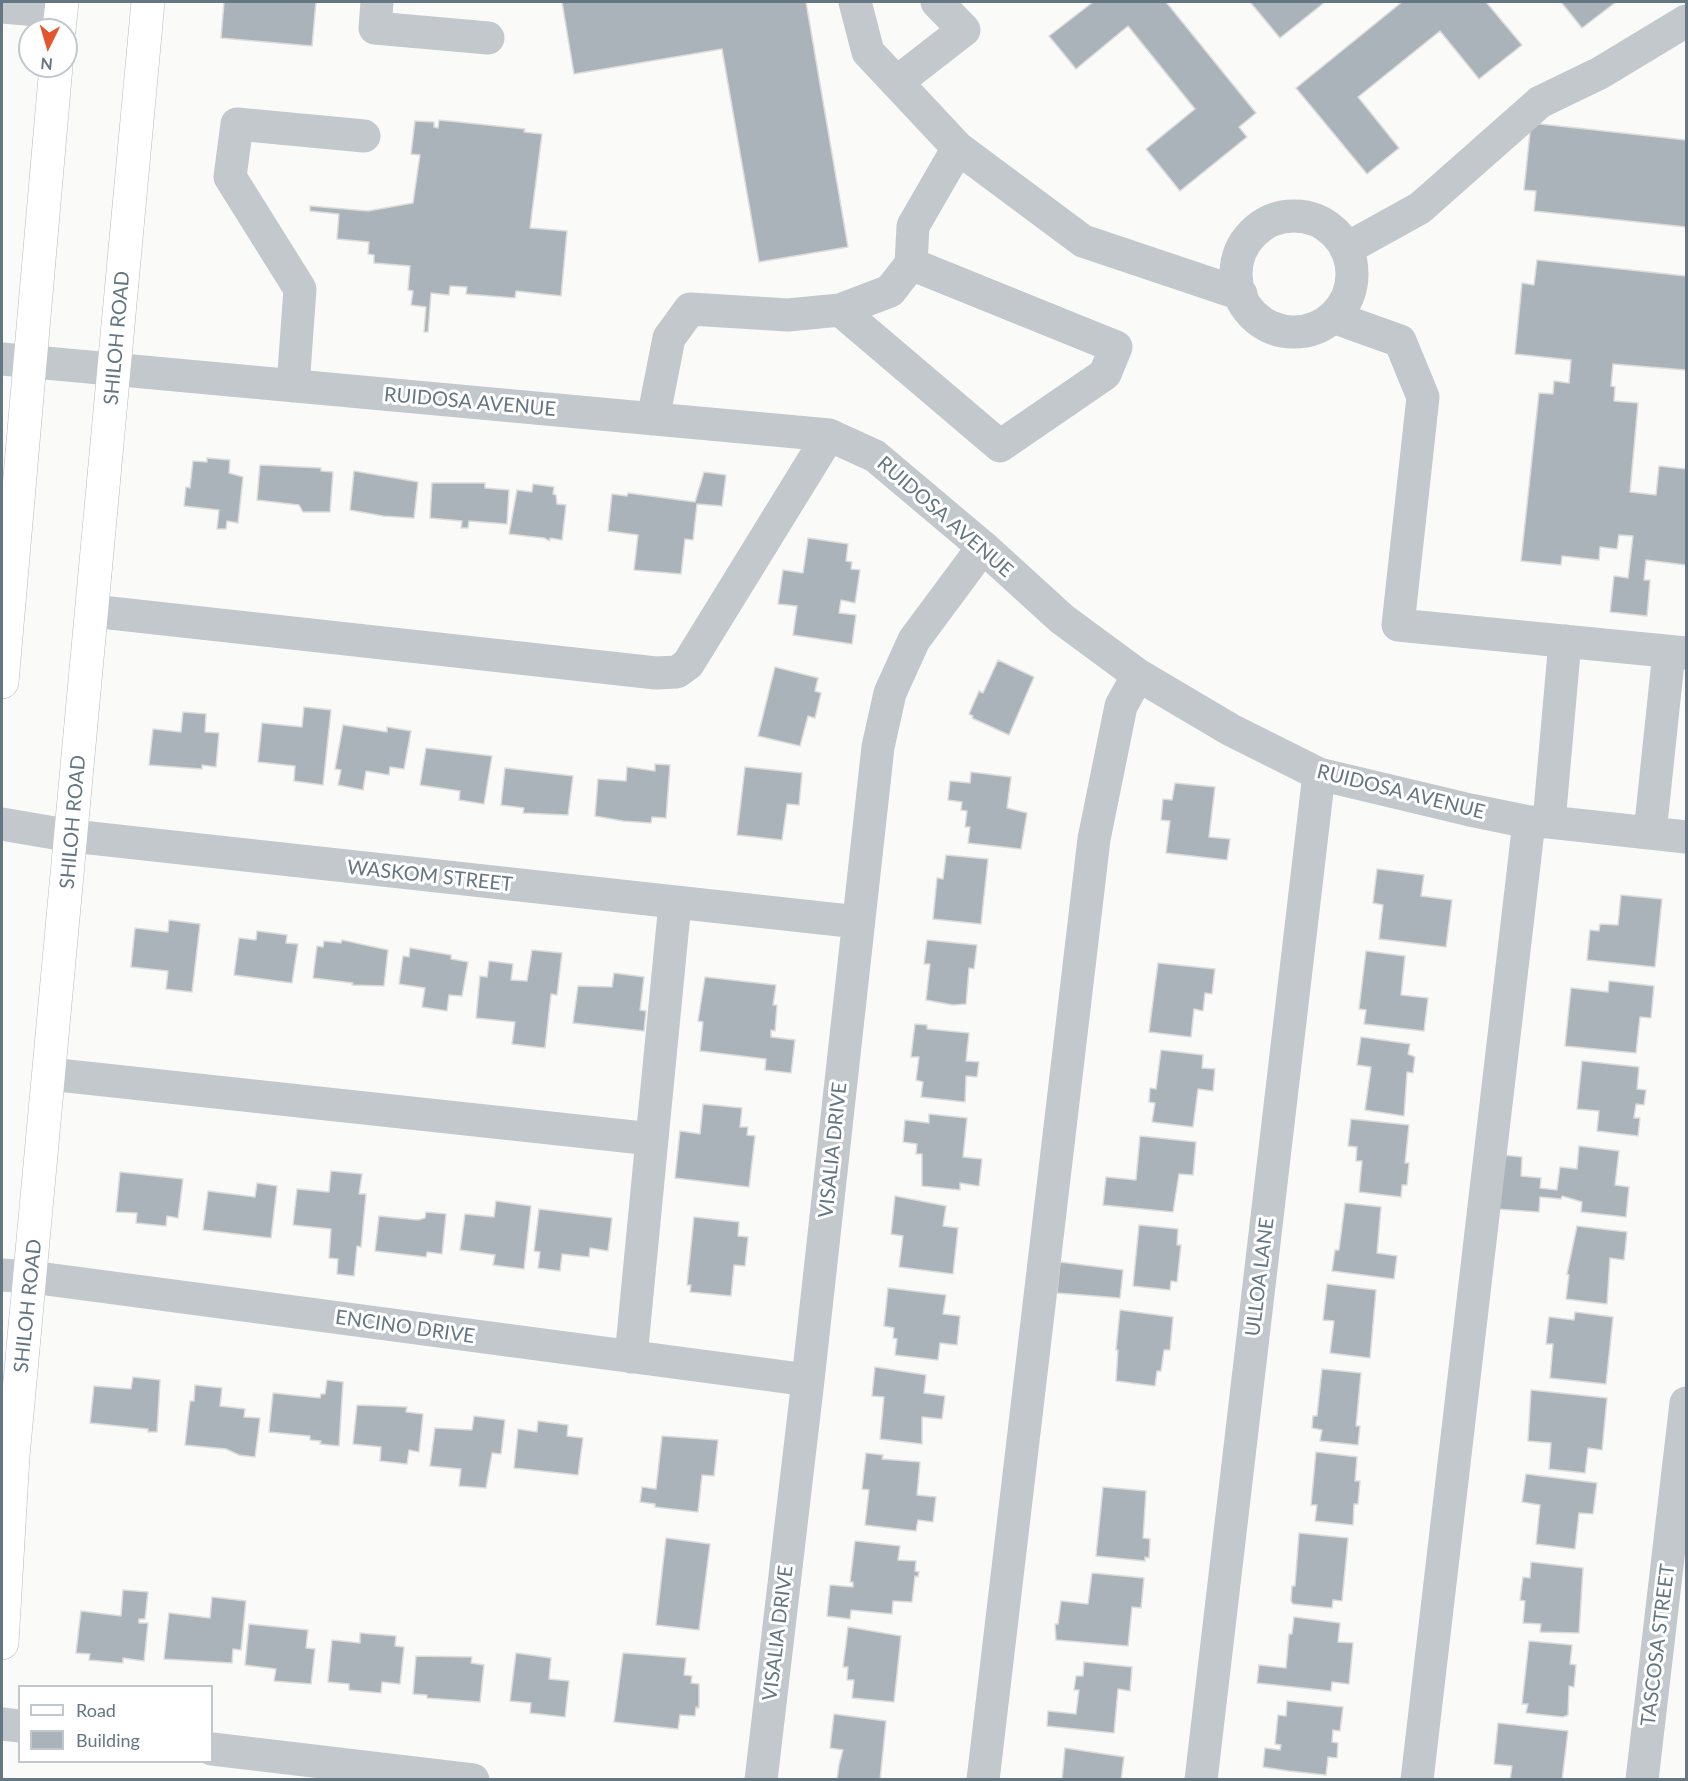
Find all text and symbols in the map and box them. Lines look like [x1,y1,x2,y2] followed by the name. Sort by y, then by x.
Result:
[18,18,78,78] north arrow
[40,54,54,74] text: N
[99,270,135,406] street label: SHILOH ROAD
[383,383,557,421] street label: RUIDOSA AVENUE
[872,451,1018,583] street label: RUIDOSA AVENUE
[55,754,91,890] street label: SHILOH ROAD
[1315,760,1487,824] street label: RUIDOSA AVENUE
[346,855,514,897] street label: WASKOM STREET
[814,1081,852,1219] street label: VISALIA DRIVE
[1241,1216,1279,1338] street label: ULLOA LANE
[9,1238,47,1374] street label: SHILOH ROAD
[334,1305,476,1349] street label: ENCINO DRIVE
[1636,1563,1680,1727] street label: TASCOSA STREET
[758,1564,798,1702] street label: VISALIA DRIVE
[18,1685,213,1763] legend
[76,1699,116,1721] text: Road
[76,1729,140,1751] text: Building

